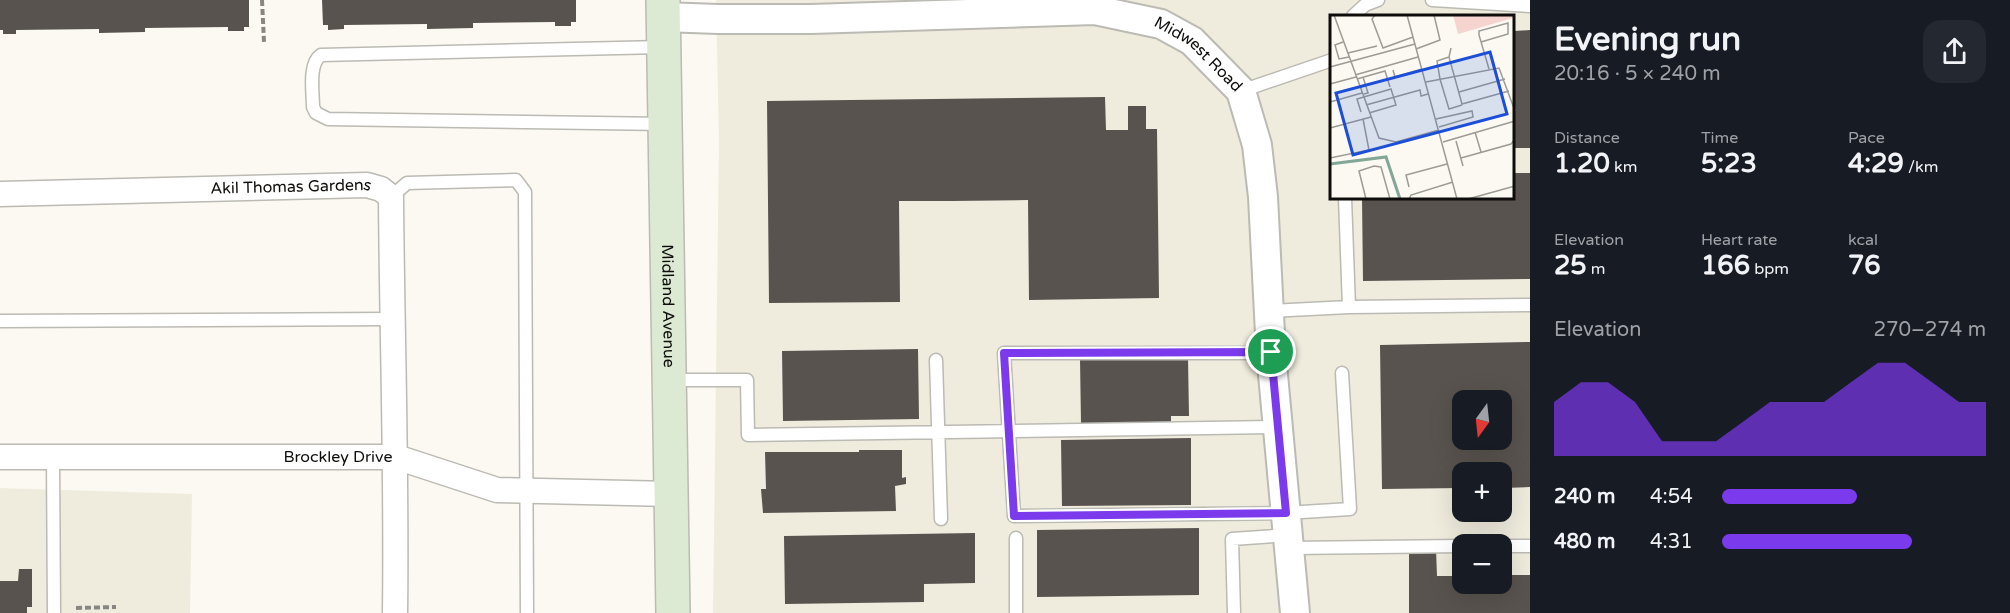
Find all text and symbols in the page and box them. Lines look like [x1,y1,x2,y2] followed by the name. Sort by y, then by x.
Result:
[1151,12,1246,96] street label: Midwest Road
[1330,15,1515,200] inset map
[1554,20,1741,59] text: Evening run
[1923,20,1986,83] button: share
[1554,62,1721,86] text: 20:16 · 5 × 240 m
[1554,128,1620,148] text: Distance
[1701,128,1738,148] text: Time
[1848,128,1885,148] text: Pace
[1554,148,1610,179] text: 1.20
[1701,148,1757,179] text: 5:23
[1848,148,1904,179] text: 4:29
[1610,157,1637,177] text: km
[1904,157,1938,177] text: /km
[210,174,374,199] street label: Akil Thomas Gardens
[1554,230,1624,250] text: Elevation
[1701,230,1777,250] text: Heart rate
[1848,230,1878,250] text: kcal
[657,244,679,368] street label: Midland Avenue
[1554,250,1587,281] text: 25
[1701,250,1750,281] text: 166
[1848,250,1881,281] text: 76
[1587,259,1606,279] text: m
[1750,259,1789,279] text: bpm
[1554,318,1641,342] text: Elevation
[1873,318,1986,342] text: 270–274 m
[1245,326,1296,377] pin
[1254,335,1287,368] icon: arrive
[1452,390,1512,450] north arrow
[1452,390,1512,594] map controls
[283,447,393,467] street label: Brockley Drive
[1452,462,1512,522] button: +
[1554,485,1615,509] text: 240 m
[1650,485,1693,509] text: 4:54
[1554,530,1615,554] text: 480 m
[1650,530,1693,554] text: 4:31
[1452,534,1512,594] button: −

